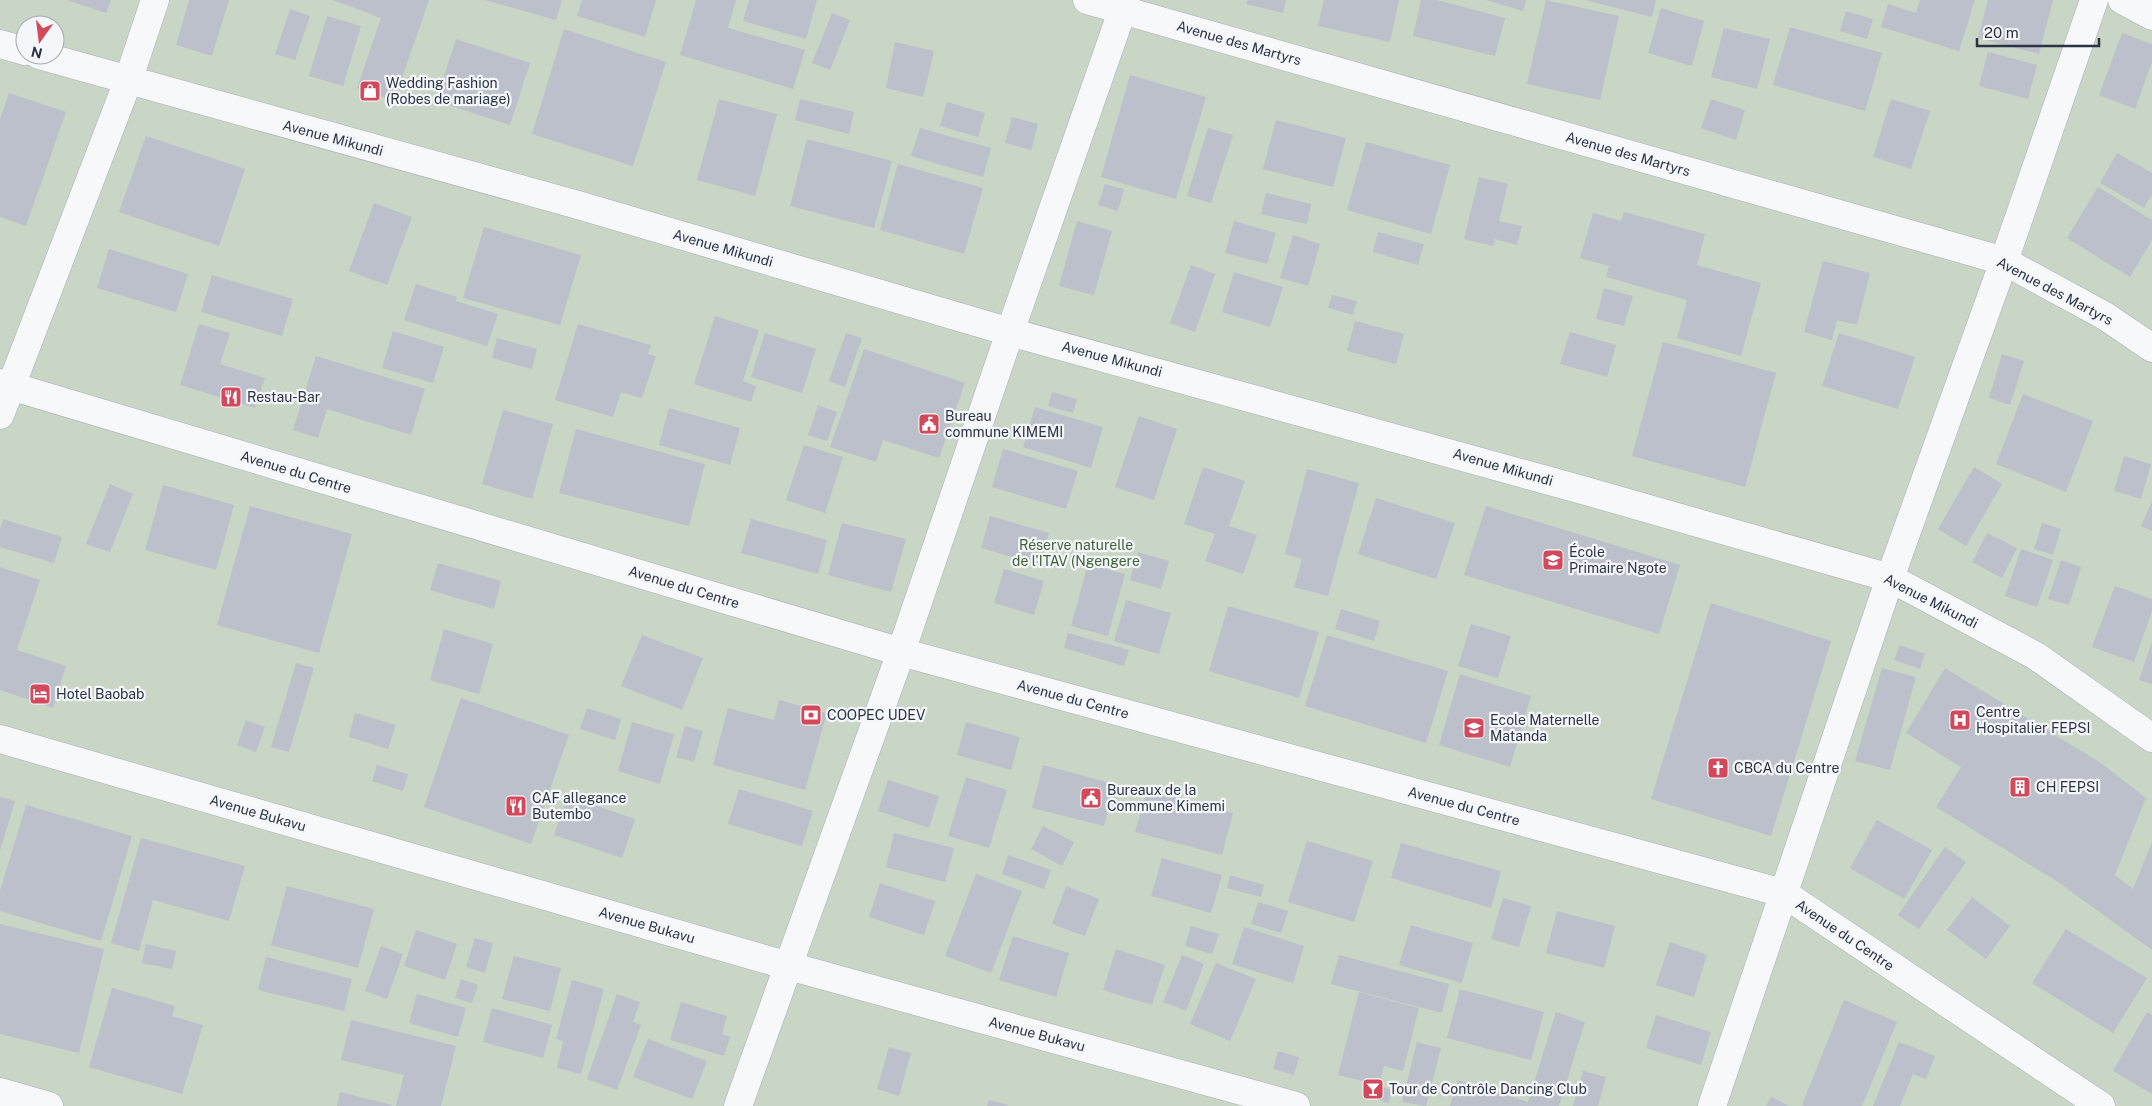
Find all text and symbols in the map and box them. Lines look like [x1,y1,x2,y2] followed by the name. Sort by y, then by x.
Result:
[15,15,65,65] north arrow
[1977,15,2100,47] scale bar
[1175,18,1303,68] street label: Avenue des Martyrs
[1984,24,2019,41] text: 20 m
[30,44,44,62] text: N
[386,75,511,107] place label: Wedding Fashion (Robes de mariage)
[358,79,382,103] shop icon: Wedding Fashion (Robes de mariage)
[281,117,385,159] street label: Avenue Mikundi
[1564,129,1692,179] street label: Avenue des Martyrs
[671,226,775,270] street label: Avenue Mikundi
[1994,254,2116,328] street label: Avenue des Martyrs
[1060,338,1164,380] street label: Avenue Mikundi
[219,385,243,409] restaurant icon: Restau-Bar
[247,389,320,405] place label: Restau-Bar
[945,408,1063,440] place label: Bureau commune KIMEMI
[917,412,941,436] public building icon: Bureau commune KIMEMI
[1451,445,1555,489] street label: Avenue Mikundi
[239,448,353,497] street label: Avenue du Centre
[1012,537,1140,569] park label: Réserve naturelle de l'ITAV (Ngengere
[1569,543,1667,576] place label: École Primaire Ngote
[1541,548,1565,572] school or university icon: École Primaire Ngote
[627,563,741,612] street label: Avenue du Centre
[1881,570,1981,632] street label: Avenue Mikundi
[1015,676,1131,722] street label: Avenue du Centre
[28,682,52,706] hotel icon: Hotel Baobab
[56,686,144,702] place label: Hotel Baobab
[799,703,823,727] bank icon: COOPEC UDEV
[1976,704,2090,736] place label: Centre Hospitalier FEPSI
[827,707,926,723] place label: COOPEC UDEV
[1948,708,1972,732] hospital icon: Centre Hospitalier FEPSI
[1490,712,1600,744] place label: Ecole Maternelle Matanda
[1462,716,1486,740] school or university icon: Ecole Maternelle Matanda
[1706,756,1730,780] church icon: CBCA du Centre
[1734,760,1840,776] place label: CBCA du Centre
[2008,775,2032,799] building icon: CH FEPSI
[2036,779,2099,795] place label: CH FEPSI
[1107,782,1225,814] place label: Bureaux de la Commune Kimemi
[1406,783,1522,829] street label: Avenue du Centre
[1079,786,1103,810] public building icon: Bureaux de la Commune Kimemi
[532,790,627,822] place label: CAF allegance Butembo
[208,792,308,834] street label: Avenue Bukavu
[504,794,528,818] restaurant icon: CAF allegance Butembo
[1793,896,1897,974] street label: Avenue du Centre
[597,904,697,946] street label: Avenue Bukavu
[987,1013,1087,1055] street label: Avenue Bukavu
[1361,1077,1385,1101] bar icon: Tour de Contrôle Dancing Club
[1389,1081,1587,1097] place label: Tour de Contrôle Dancing Club

